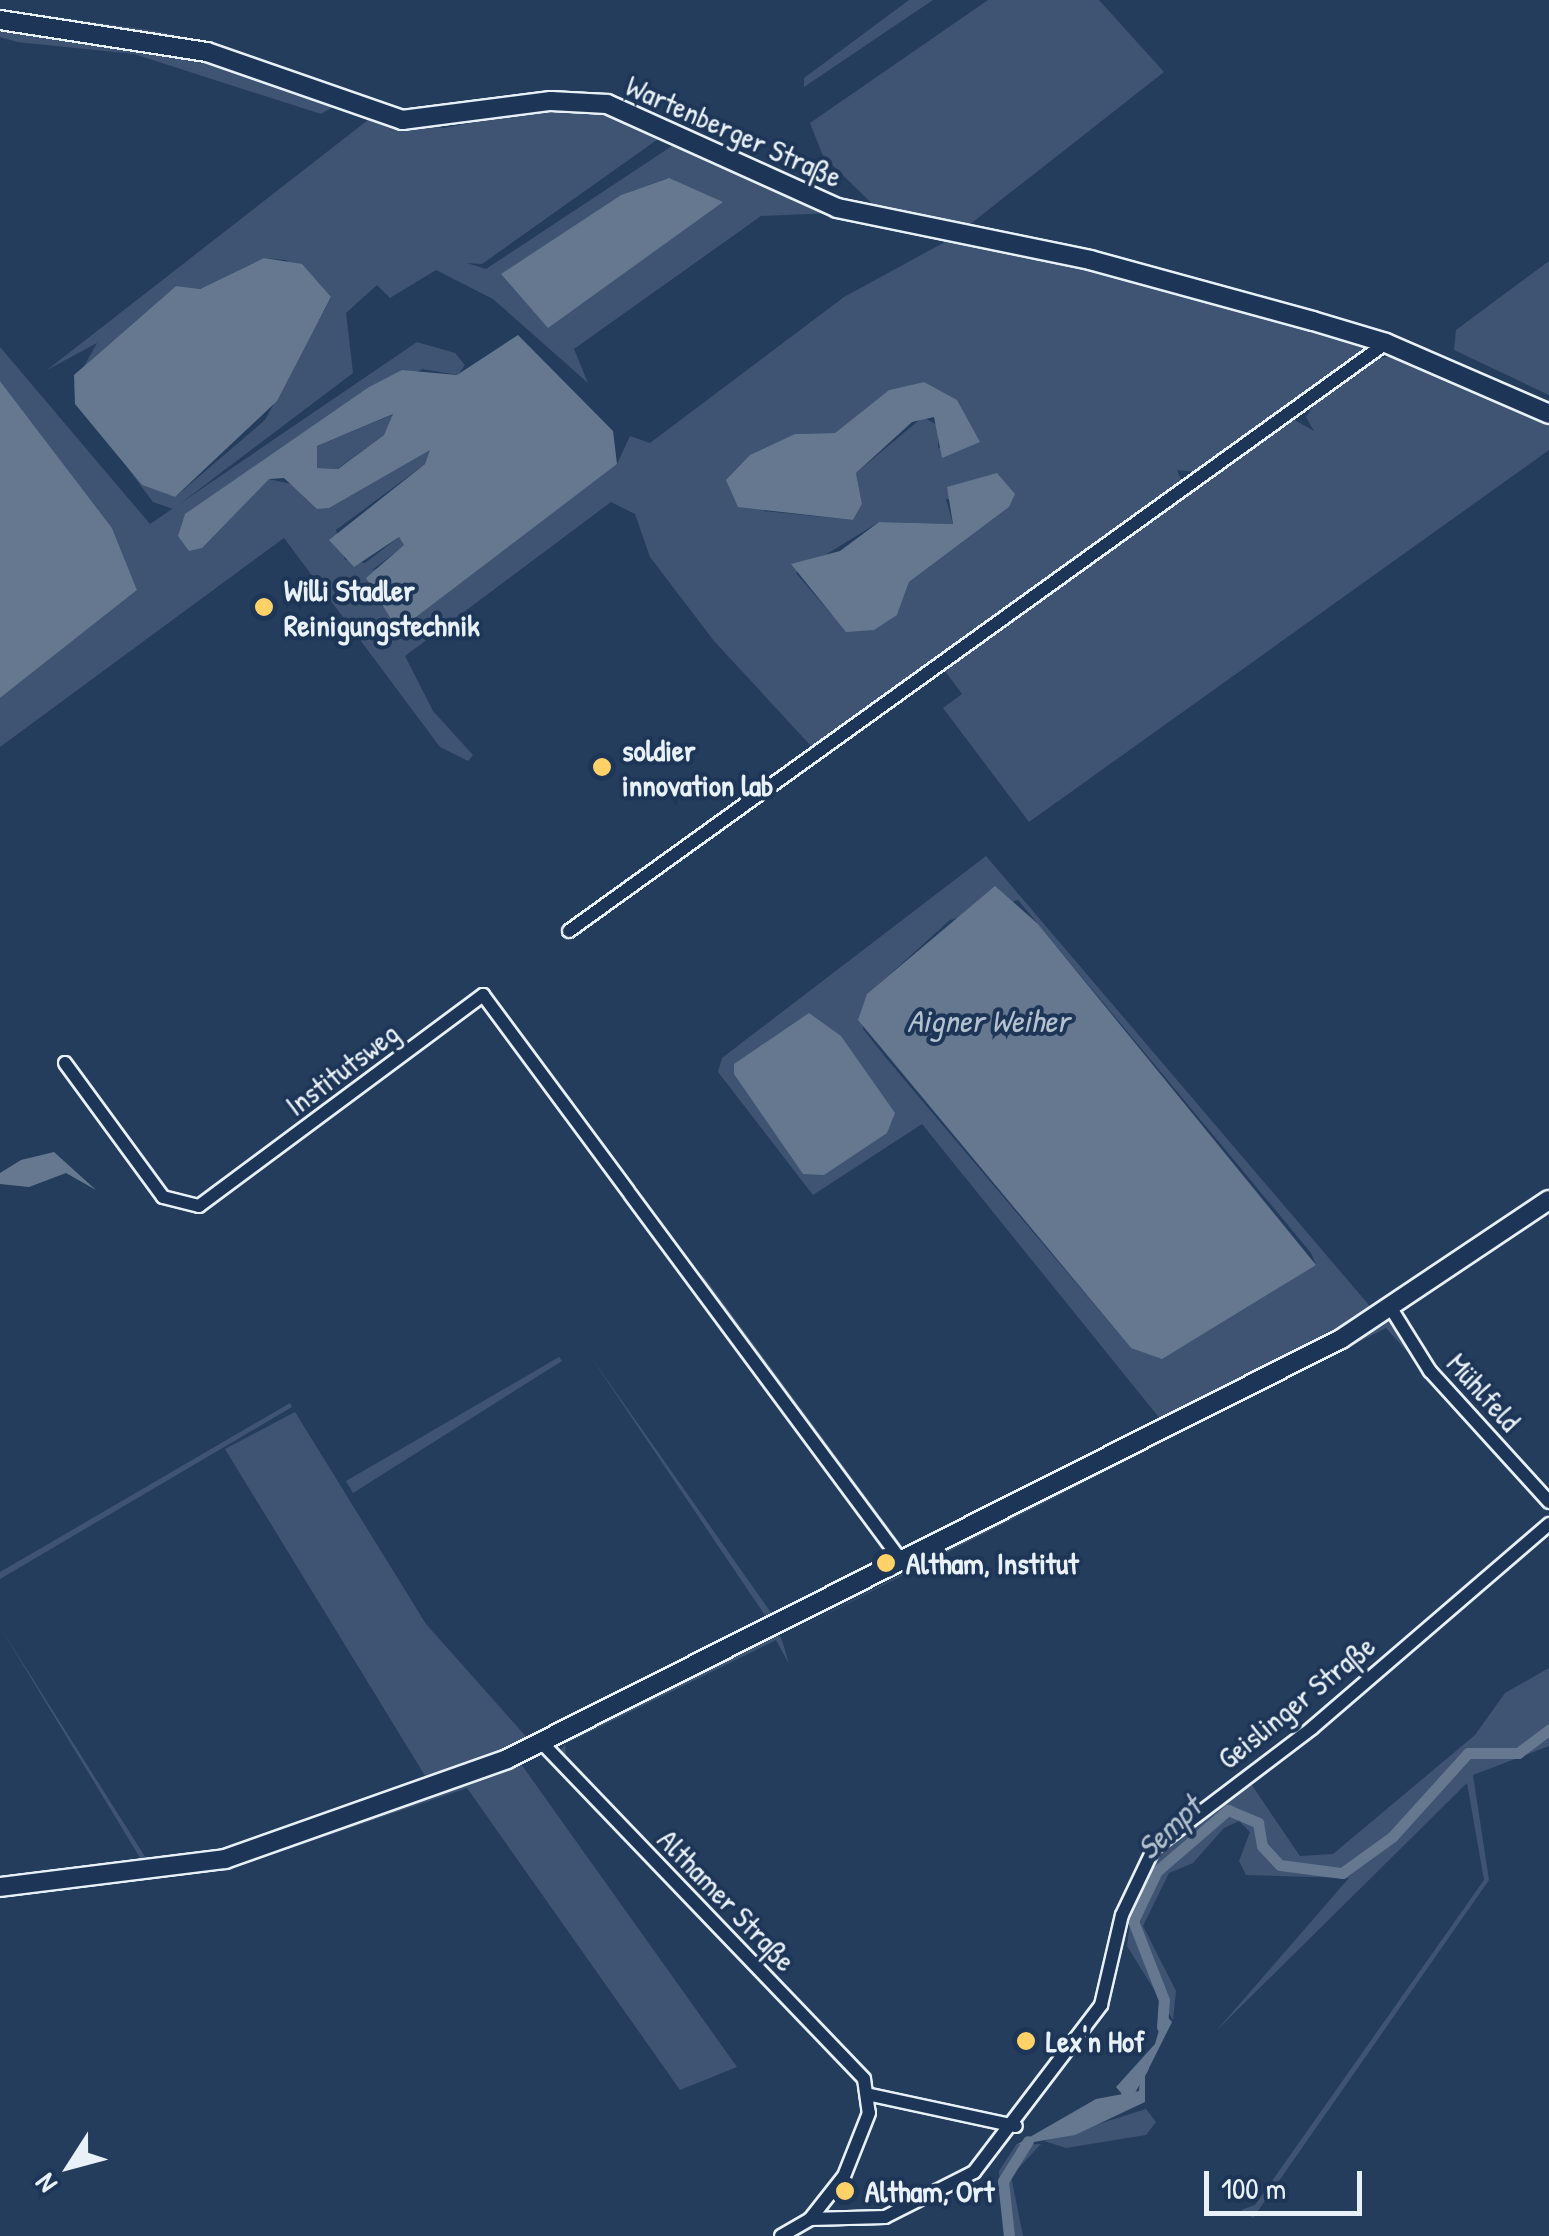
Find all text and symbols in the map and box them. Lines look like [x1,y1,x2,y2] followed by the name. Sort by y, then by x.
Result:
[621,67,847,195] street label: Wartenberger Straße
[284,572,480,642] place label: Willi Stadler Reinigungstechnik
[253,596,275,618] marker: Willi Stadler Reinigungstechnik
[622,732,773,802] place label: soldier innovation lab
[591,756,613,778] marker: soldier innovation lab
[907,1002,1069,1040] water label: Aigner Weiher
[278,1015,406,1123] street label: Institutsweg
[1440,1345,1528,1439] street label: Mühlfeld
[906,1545,1078,1581] place label: Altham, Institut
[875,1552,897,1574] marker: Altham, Institut
[1210,1628,1382,1776] street label: Geislinger Straße
[1129,1789,1209,1867] water label: Sempt
[650,1822,804,1978] street label: Althamer Straße
[1046,2023,1145,2059] place label: Lex'n Hof
[1015,2030,1037,2052] marker: Lex'n Hof
[20,2116,120,2216] north arrow
[1209,2151,1366,2213] scale bar
[26,2166,65,2201] text: N
[1221,2168,1286,2208] text: 100 m
[865,2173,994,2209] place label: Altham, Ort
[834,2180,856,2202] marker: Altham, Ort

